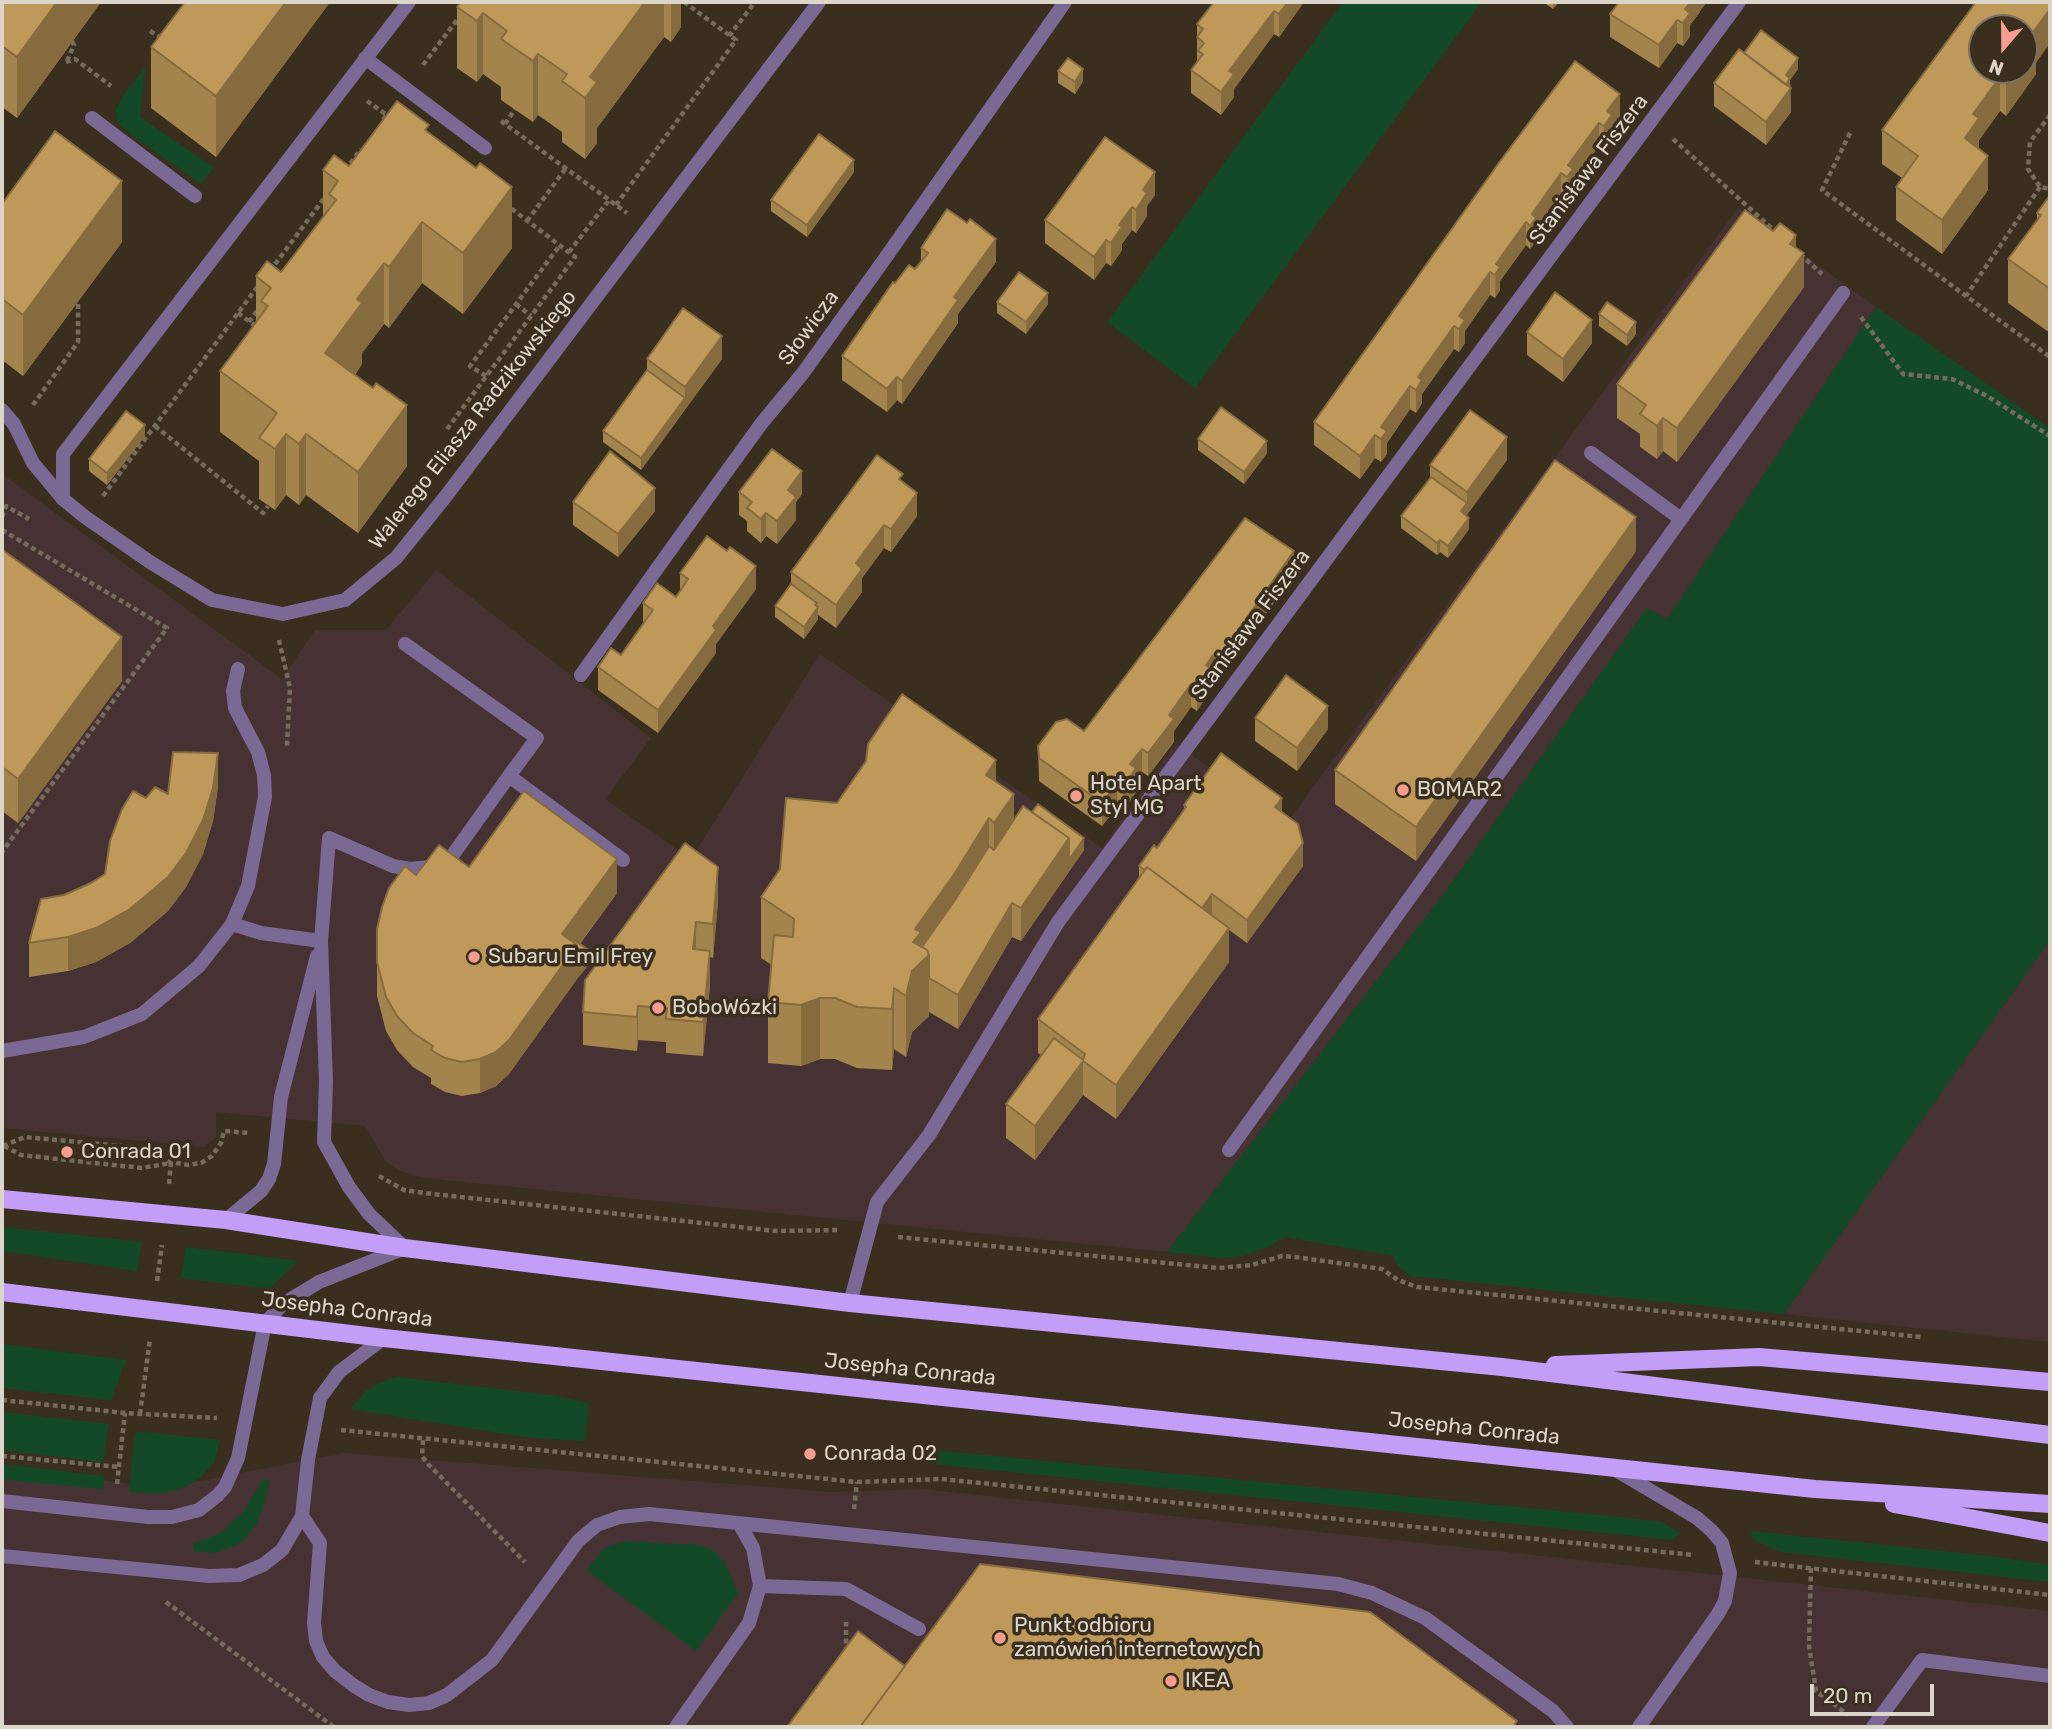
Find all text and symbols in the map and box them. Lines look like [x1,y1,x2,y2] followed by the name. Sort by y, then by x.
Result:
[1968,14,2038,84] north arrow
[1986,54,2007,80] text: N
[1524,90,1654,250] street label: Stanisława Fiszera
[364,285,582,555] street label: Walerego Eliasza Radzikowskiego
[773,286,845,370] street label: Słowicza
[1186,545,1316,705] street label: Stanisława Fiszera
[1090,771,1202,821] place label: Hotel Apart Styl MG
[1417,777,1502,803] place label: BOMAR2
[1395,782,1411,798] marker: BOMAR2
[1068,788,1084,804] marker: Hotel Apart Styl MG
[488,944,653,970] place label: Subaru Emil Frey
[466,949,482,965] marker: Subaru Emil Frey
[672,995,777,1021] place label: BoboWózki
[650,1000,666,1016] marker: BoboWózki
[81,1139,191,1165] place label: Conrada 01
[59,1144,75,1160] marker: Conrada 01
[260,1287,434,1333] street label: Josepha Conrada
[823,1348,997,1392] street label: Josepha Conrada
[1387,1407,1561,1451] street label: Josepha Conrada
[824,1441,937,1467] place label: Conrada 02
[802,1446,818,1462] marker: Conrada 02
[1014,1613,1261,1663] place label: Punkt odbioru zamówień internetowych
[992,1630,1008,1646] marker: Punkt odbioru zamówień internetowych
[1185,1668,1230,1694] place label: IKEA
[1814,1670,1938,1714] scale bar
[1163,1673,1179,1689] marker: IKEA
[1823,1683,1872,1708] text: 20 m

